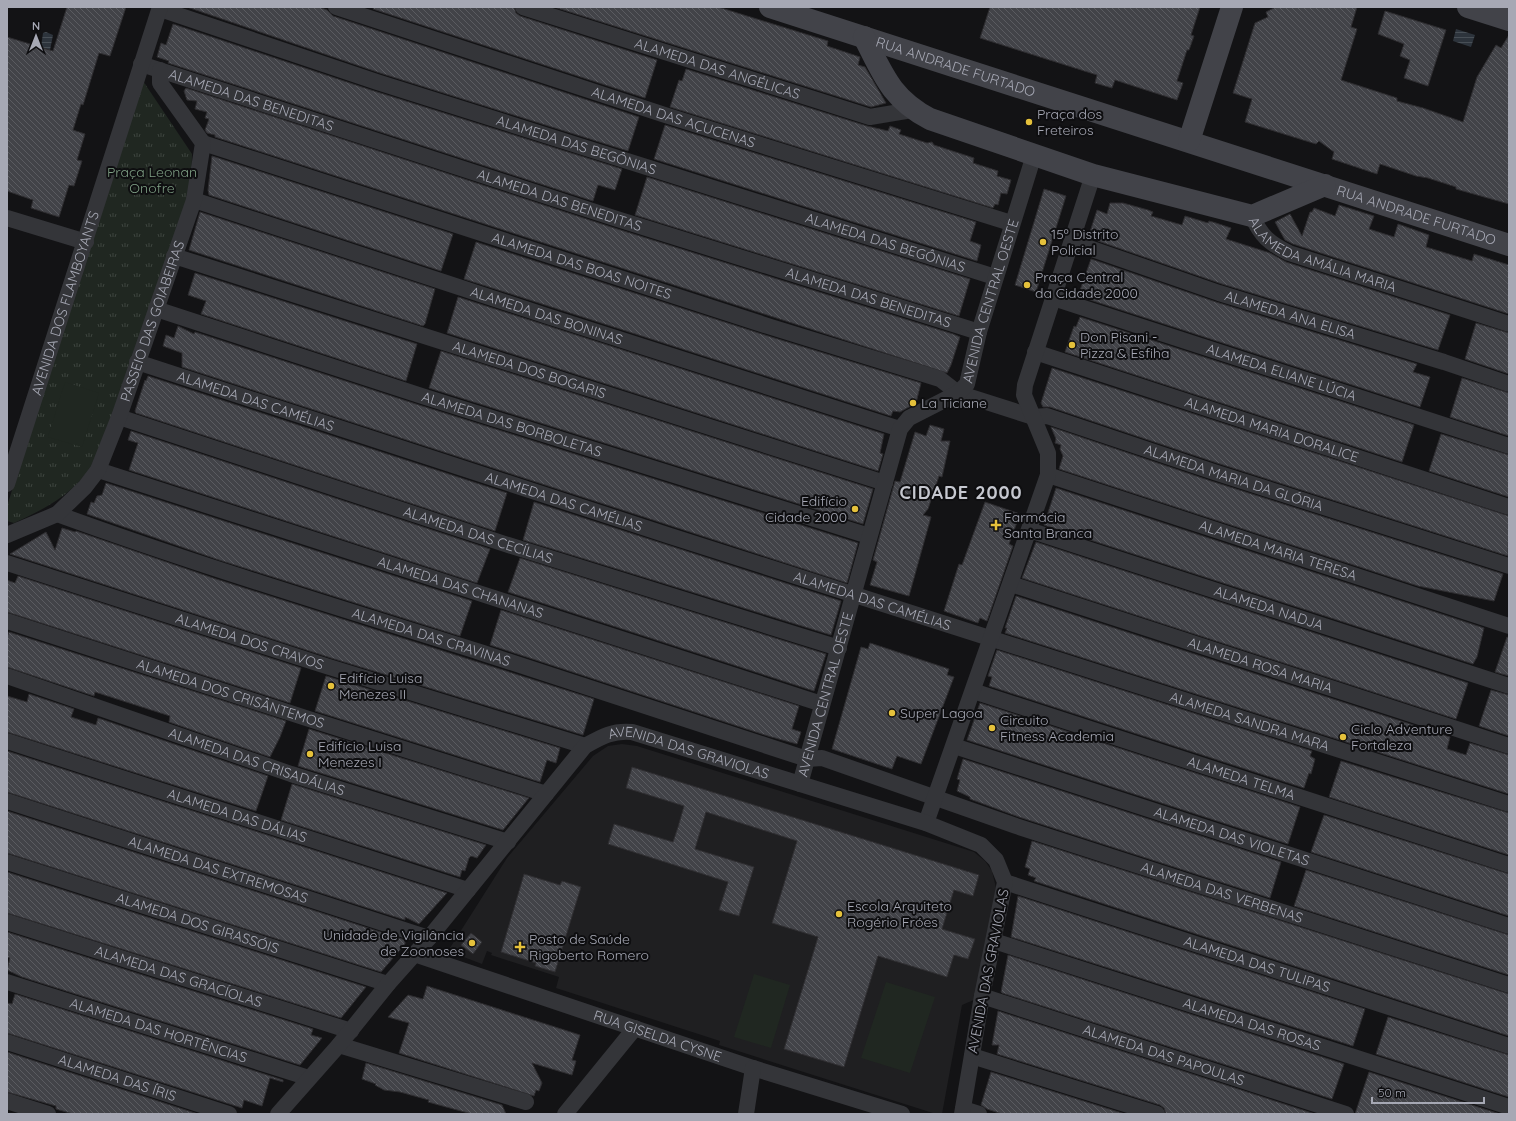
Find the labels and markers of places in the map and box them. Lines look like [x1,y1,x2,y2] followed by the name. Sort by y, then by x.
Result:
[1037,105,1102,139] place label: Praça dos Freteiros
[1024,117,1034,127] marker: Praça dos Freteiros
[1051,225,1118,259] place label: 15º Distrito Policial
[1038,237,1048,247] marker: 15º Distrito Policial
[1035,268,1138,302] place label: Praça Central da Cidade 2000
[1022,280,1032,290] marker: Praça Central da Cidade 2000
[1080,328,1169,362] place label: Don Pisani - Pizza & Esfiha
[1067,340,1077,350] marker: Don Pisani - Pizza & Esfiha
[921,394,987,412] place label: La Ticiane
[908,398,918,408] marker: La Ticiane
[765,492,847,526] place label: Edifício Cidade 2000
[850,504,860,514] marker: Edifício Cidade 2000
[1004,508,1092,542] place label: Farmácia Santa Branca
[991,520,1001,530] marker: Farmácia Santa Branca
[339,669,423,703] place label: Edifício Luisa Menezes II
[326,681,336,691] marker: Edifício Luisa Menezes II
[900,704,983,722] place label: Super Lagoa
[887,708,897,718] marker: Super Lagoa
[1000,711,1114,745] place label: Circuito Fitness Academia
[1351,720,1452,754] place label: Ciclo Adventure Fortaleza
[987,723,997,733] marker: Circuito Fitness Academia
[1338,732,1348,742] marker: Ciclo Adventure Fortaleza
[318,737,402,771] place label: Edifício Luisa Menezes I
[305,749,315,759] marker: Edifício Luisa Menezes I
[847,897,952,931] place label: Escola Arquiteto Rogério Fróes
[834,909,844,919] marker: Escola Arquiteto Rogério Fróes
[323,926,464,960] place label: Unidade de Vigilância de Zoonoses
[529,930,649,964] place label: Posto de Saúde Rigoberto Romero
[467,938,477,948] marker: Unidade de Vigilância de Zoonoses
[514,941,526,953] marker: Posto de Saúde Rigoberto Romero

